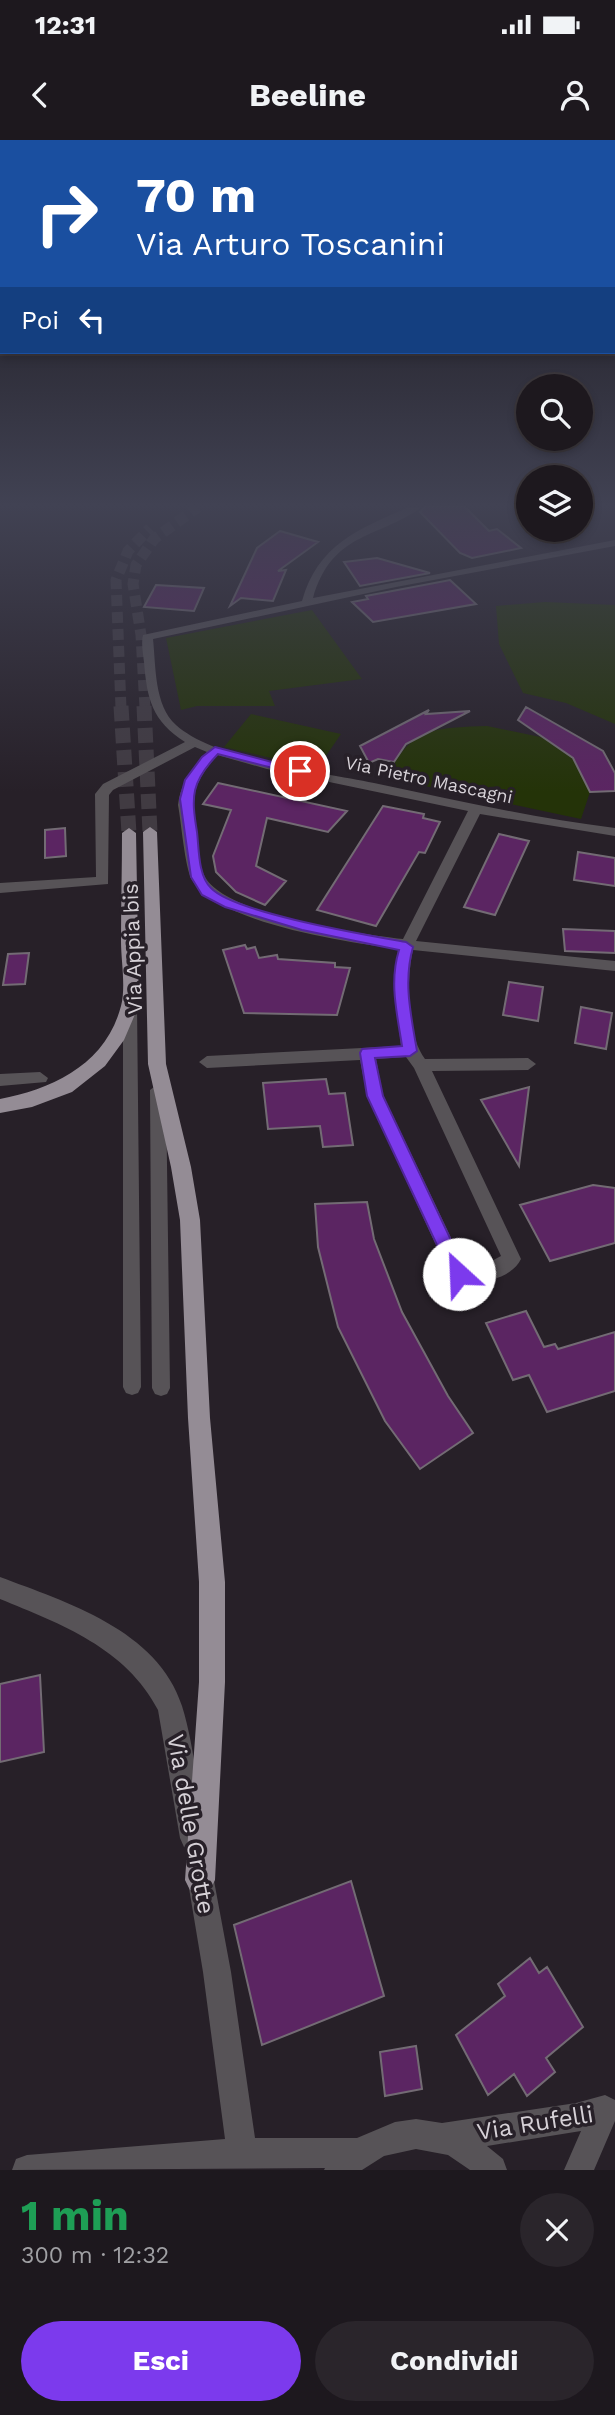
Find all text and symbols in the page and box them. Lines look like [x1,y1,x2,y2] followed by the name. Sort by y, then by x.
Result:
[35,10,96,40] text: 12:31
[21,76,59,114] icon: back
[249,76,366,114] text: Beeline
[556,76,594,114] icon: person
[136,166,256,224] text: 70 m
[21,168,112,259] icon: right
[136,225,445,263] text: Via Arturo Toscanini
[73,301,111,339] icon: left
[21,305,59,335] text: Poi
[516,374,593,542] map controls
[516,374,593,451] button: search
[516,465,593,542] button: layers
[270,741,330,801] pin
[281,752,319,790] icon: arrive
[344,752,515,808] street label: Via Pietro Mascagni
[118,883,147,1015] street label: Via Appia bis
[422,1237,496,1311] position arrow
[161,1732,221,1916] street label: Via delle Grotte
[475,2100,595,2146] street label: Via Rufelli
[21,2191,129,2240] text: 1 min
[520,2193,594,2267] button: close
[21,2242,169,2269] text: 300 m · 12:32
[21,2321,301,2401] button: Esci
[315,2321,594,2401] button: Condividi

